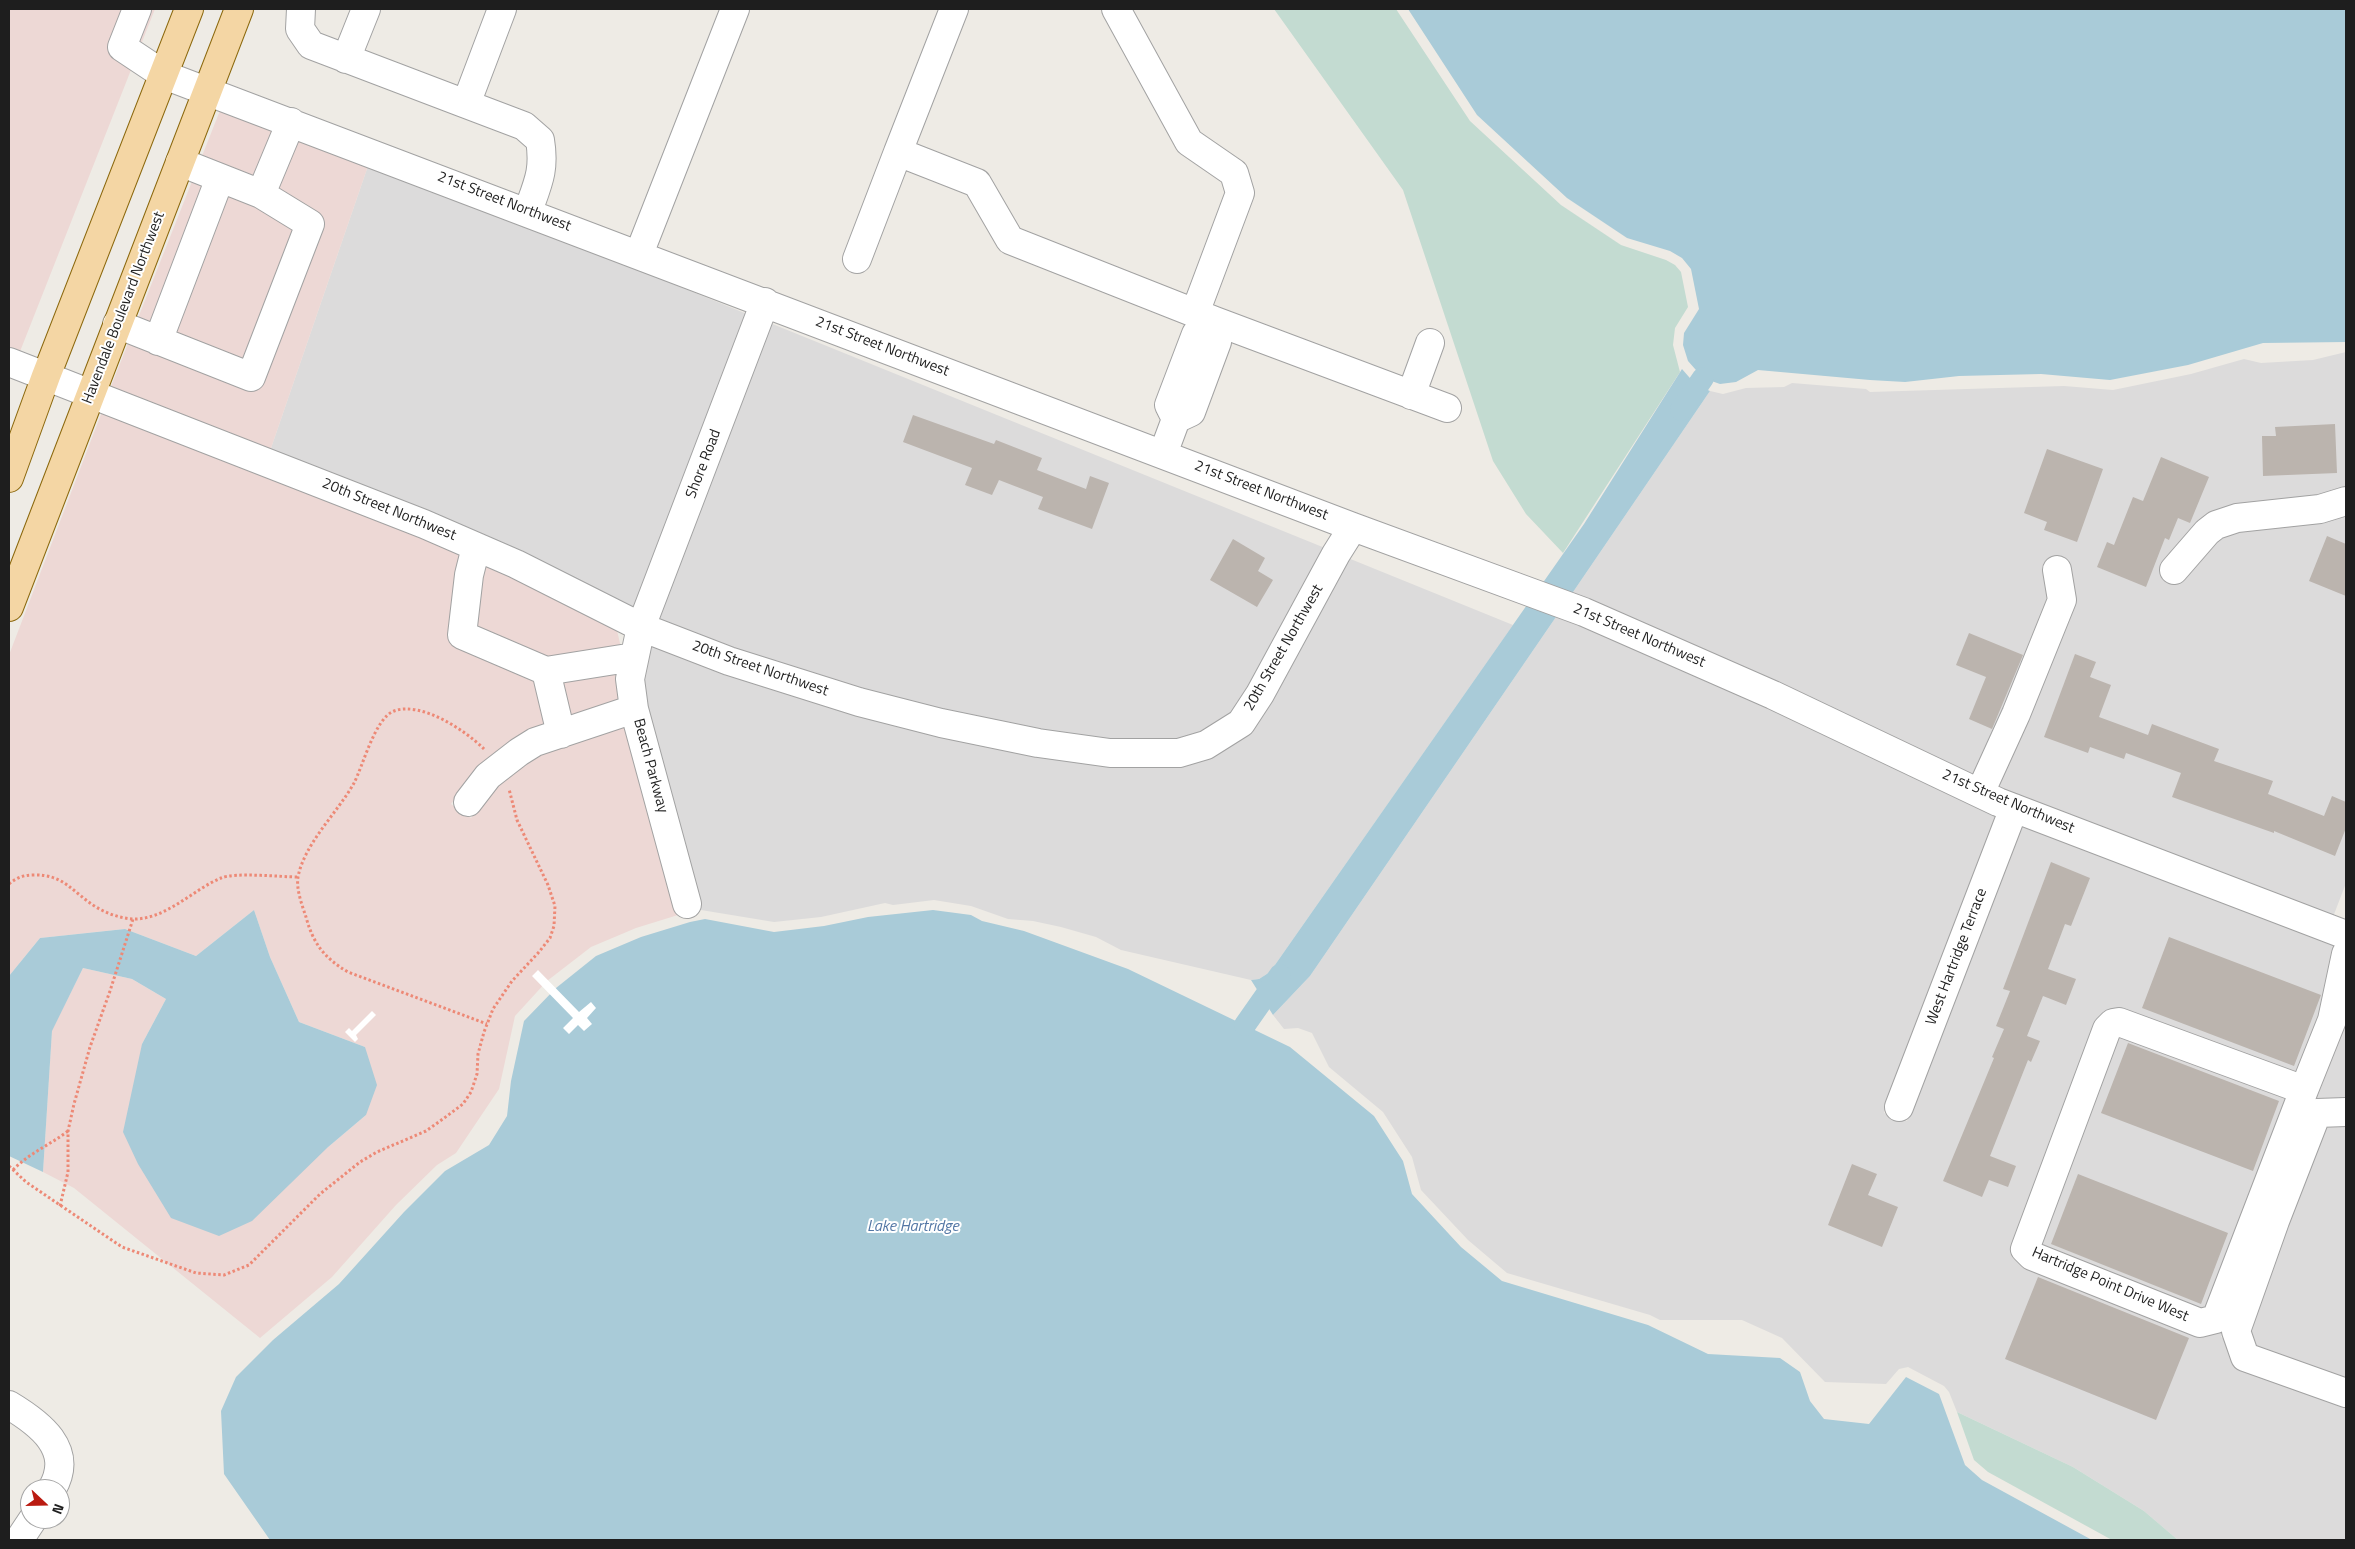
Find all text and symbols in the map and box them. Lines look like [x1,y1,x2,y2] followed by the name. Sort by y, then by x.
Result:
[435,168,573,236] street label: 21st Street Northwest
[79,209,169,407] street label: Havendale Boulevard Northwest
[813,313,951,381] street label: 21st Street Northwest
[683,427,725,501] street label: Shore Road
[1192,457,1330,525] street label: 21st Street Northwest
[319,475,459,545] street label: 20th Street Northwest
[1240,582,1328,714] street label: 20th Street Northwest
[1570,600,1708,672] street label: 21st Street Northwest
[689,637,831,701] street label: 20th Street Northwest
[629,717,671,815] street label: Beach Parkway
[1939,766,2077,838] street label: 21st Street Northwest
[1923,886,1991,1028] street label: West Hartridge Terrace
[867,1217,959,1237] water label: Lake Hartridge
[2029,1244,2191,1326] street label: Hartridge Point Drive West
[20,1479,70,1529] north arrow
[47,1501,70,1517] text: N

